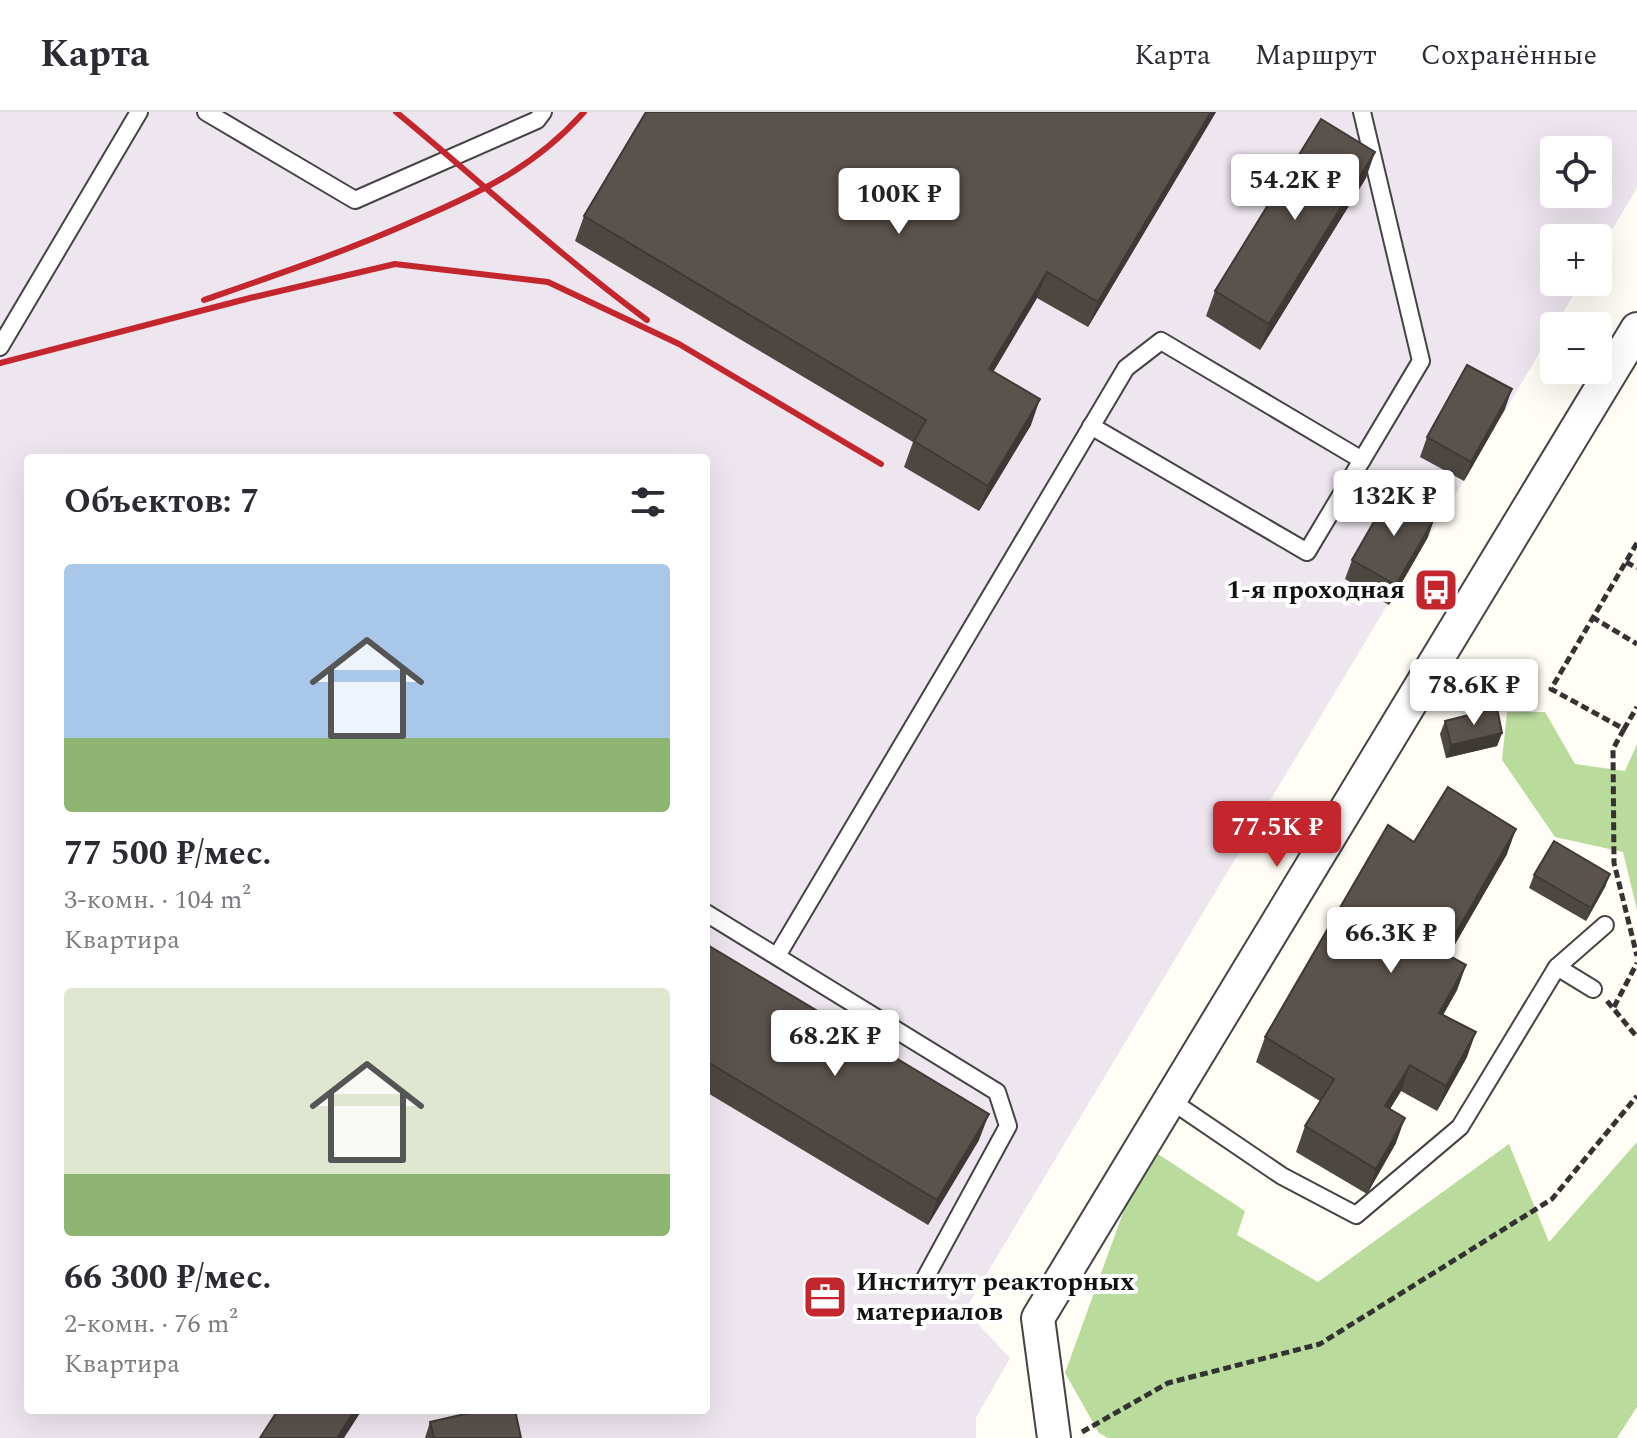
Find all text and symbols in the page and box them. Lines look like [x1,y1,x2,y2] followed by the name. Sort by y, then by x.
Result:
[40,26,150,84] text: Карта
[1134,34,1211,77] text: Карта
[1255,34,1377,77] text: Маршрут
[1421,34,1597,77] text: Сохранённые
[1540,136,1612,384] map controls
[1540,136,1612,208] button: locate
[1221,154,1369,222] pin: 54.2K ₽
[1249,160,1341,200] text: 54.2K ₽
[834,168,964,236] pin: 100K ₽
[857,174,941,214] text: 100K ₽
[1540,224,1612,296] button: +
[1540,312,1612,384] button: −
[1329,470,1459,538] pin: 132K ₽
[64,476,259,528] text: Объектов: 7
[1352,476,1436,516] text: 132K ₽
[626,480,670,524] icon: filters
[1412,566,1460,614] bus stop icon: 1-я проходная
[1226,570,1405,610] place label: 1-я проходная
[295,616,439,760] icon: home
[1400,659,1548,727] pin: 78.6K ₽
[1428,665,1520,705] text: 78.6K ₽
[1203,801,1351,869] pin: 77.5K ₽
[1231,807,1323,847] text: 77.5K ₽
[64,828,271,880] text: 77 500 ₽/мес.
[64,880,251,920] text: 3-комн. · 104 m²
[1317,907,1465,975] pin: 66.3K ₽
[1345,913,1437,953] text: 66.3K ₽
[64,920,180,960] text: Квартира
[761,1010,909,1078] pin: 68.2K ₽
[789,1016,881,1056] text: 68.2K ₽
[295,1040,439,1184] icon: home
[64,1252,271,1304] text: 66 300 ₽/мес.
[856,1262,1135,1332] place label: Институт реакторных материалов
[801,1273,849,1321] office icon: Институт реакторных материалов
[64,1304,238,1344] text: 2-комн. · 76 m²
[64,1344,180,1384] text: Квартира

